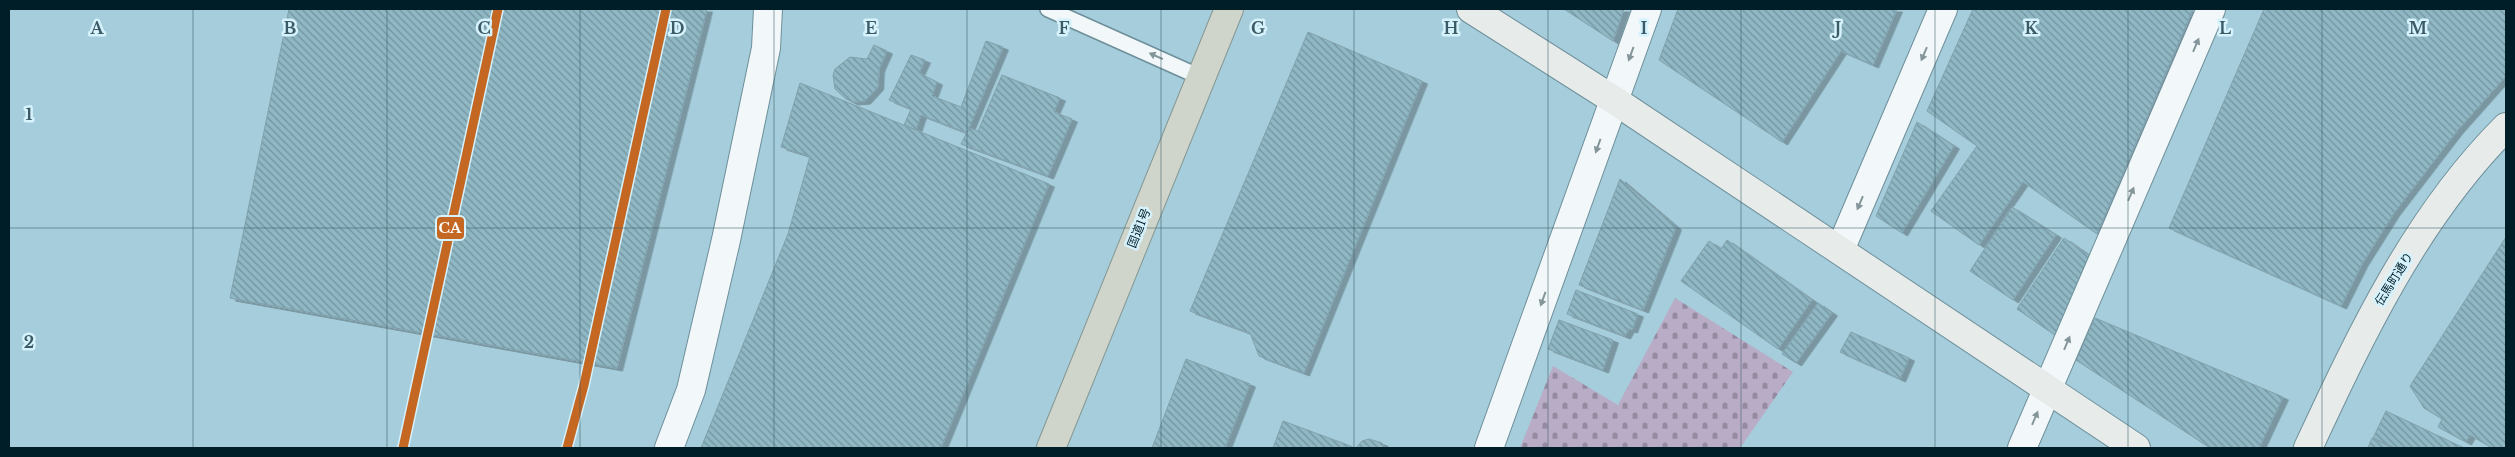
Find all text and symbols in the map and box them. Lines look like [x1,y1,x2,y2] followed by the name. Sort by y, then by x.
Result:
[90,18,105,38] text: A
[284,18,297,38] text: B
[477,18,491,38] text: C
[670,18,684,38] text: D
[865,18,877,38] text: E
[1058,18,1070,38] text: F
[1251,18,1265,38] text: G
[1443,18,1459,38] text: H
[1641,18,1648,38] text: I
[1832,18,1841,38] text: J
[2024,18,2038,38] text: K
[2219,18,2231,38] text: L
[2409,18,2427,38] text: M
[2192,38,2200,52] one-way arrow
[1627,47,1634,62] one-way arrow
[1919,47,1927,61] one-way arrow
[1149,52,1163,60] one-way arrow
[26,104,33,124] text: 1
[1593,139,1601,154] one-way arrow
[2128,187,2136,201] one-way arrow
[1855,196,1863,210] one-way arrow
[1124,206,1153,250] street label: 国道1号
[436,216,465,240] line badge: CA
[439,219,462,237] text: CA
[2371,249,2416,308] street label: 伝馬町通り
[1539,292,1547,307] one-way arrow
[24,332,34,352] text: 2
[2063,335,2071,350] one-way arrow
[2031,410,2039,425] one-way arrow

